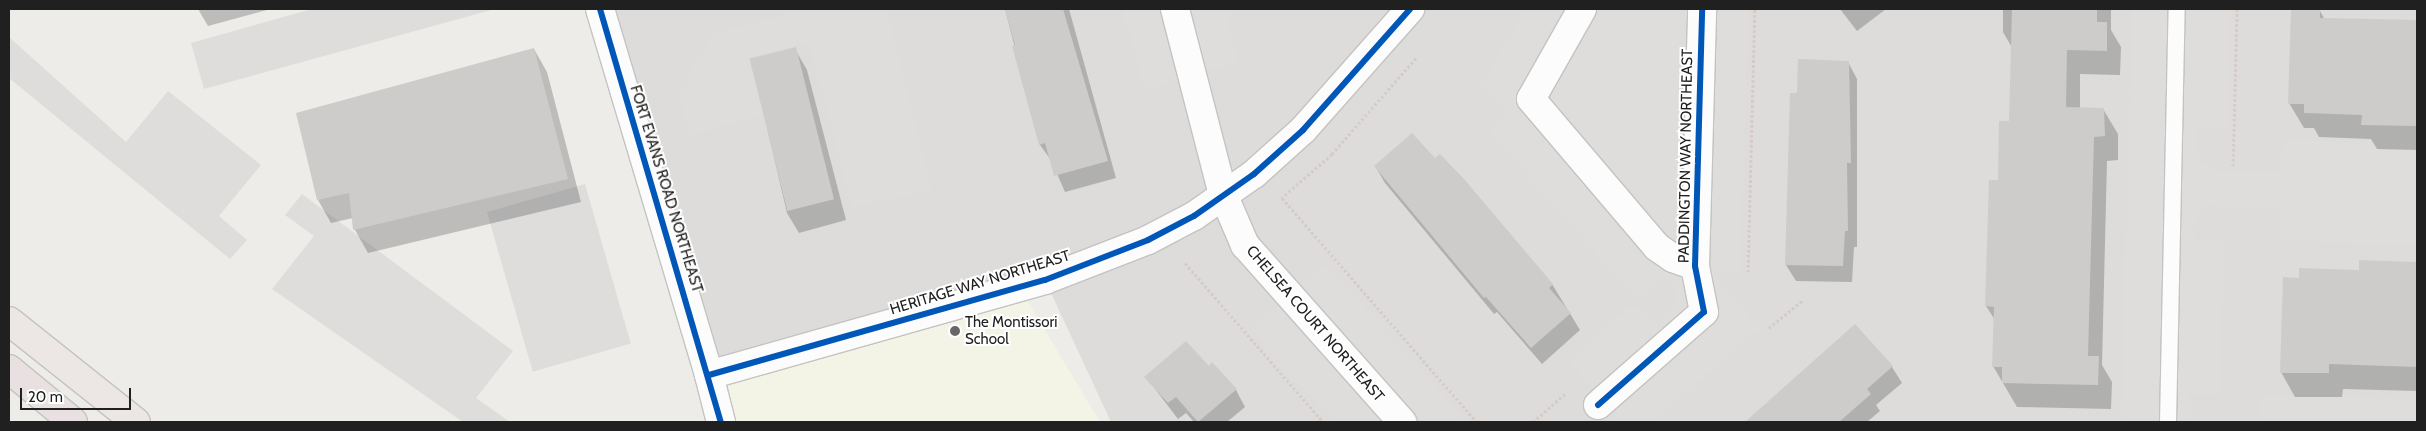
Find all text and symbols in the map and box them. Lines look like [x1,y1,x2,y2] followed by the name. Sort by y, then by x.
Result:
[1675,49,1697,263] street label: PADDINGTON WAY NORTHEAST
[626,83,706,295] street label: FORT EVANS ROAD NORTHEAST
[1242,242,1388,406] street label: CHELSEA COURT NORTHEAST
[888,247,1072,319] street label: HERITAGE WAY NORTHEAST
[965,313,1057,348] place label: The Montissori School
[949,325,961,337] marker: The Montissori School
[22,378,134,410] scale bar
[28,388,63,406] text: 20 m

